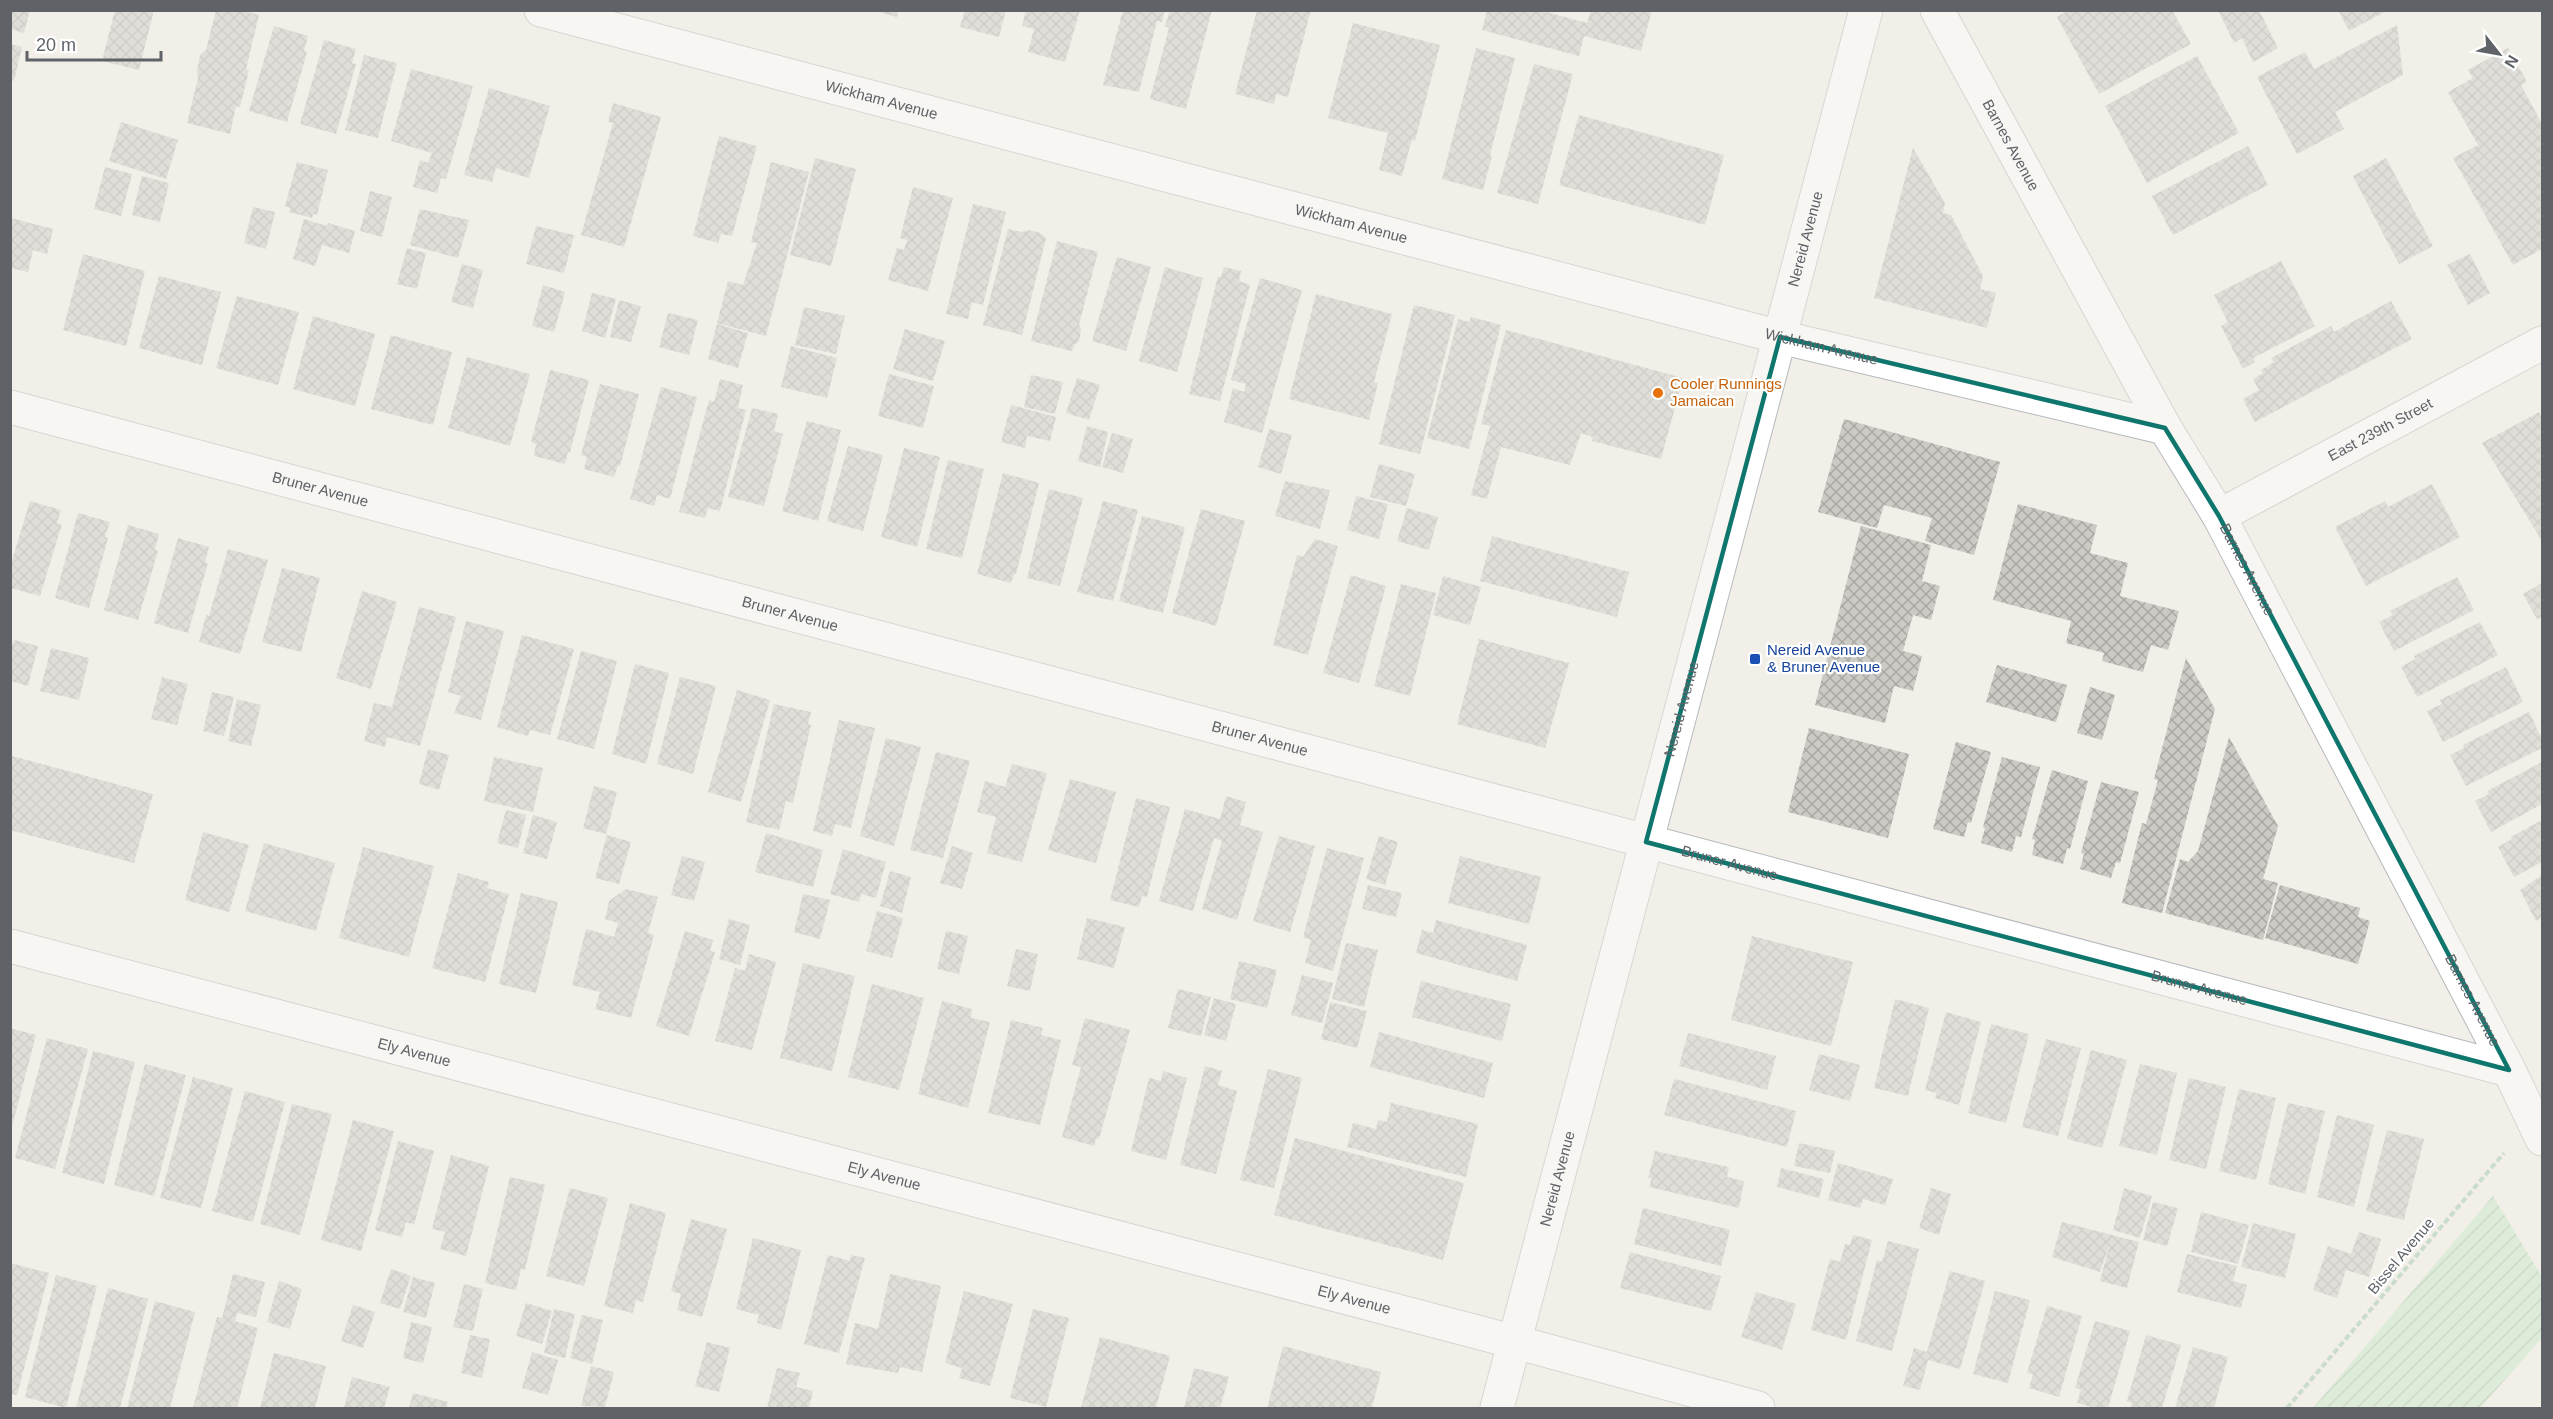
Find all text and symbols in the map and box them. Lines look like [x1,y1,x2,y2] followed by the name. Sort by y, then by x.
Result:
[27,24,160,62] scale bar
[2469,24,2529,84] north arrow
[36,35,76,55] text: 20 m
[2501,52,2522,71] text: N
[823,76,940,122] street label: Wickham Avenue
[1979,96,2043,194] street label: Barnes Avenue
[1784,189,1826,289] street label: Nereid Avenue
[1293,200,1409,246] street label: Wickham Avenue
[1763,324,1880,368] street label: Wickham Avenue
[1670,375,1782,409] place label: Cooler Runnings Jamaican
[1651,386,1665,400] marker: Cooler Runnings Jamaican
[2325,394,2436,464] street label: East 239th Street
[270,468,370,510] street label: Bruner Avenue
[2216,521,2279,618] street label: Barnes Avenue
[740,593,840,634] street label: Bruner Avenue
[1767,641,1880,675] place label: Nereid Avenue & Bruner Avenue
[1748,652,1762,666] marker: Nereid Avenue & Bruner Avenue
[1660,659,1702,758] street label: Nereid Avenue
[1210,717,1310,759] street label: Bruner Avenue
[1680,842,1780,884] street label: Bruner Avenue
[2442,951,2504,1049] street label: Barnes Avenue
[2149,966,2249,1008] street label: Bruner Avenue
[376,1034,453,1070] street label: Ely Avenue
[1536,1129,1578,1228] street label: Nereid Avenue
[846,1158,923,1193] street label: Ely Avenue
[2364,1214,2437,1297] street label: Bissel Avenue
[1316,1281,1393,1317] street label: Ely Avenue

